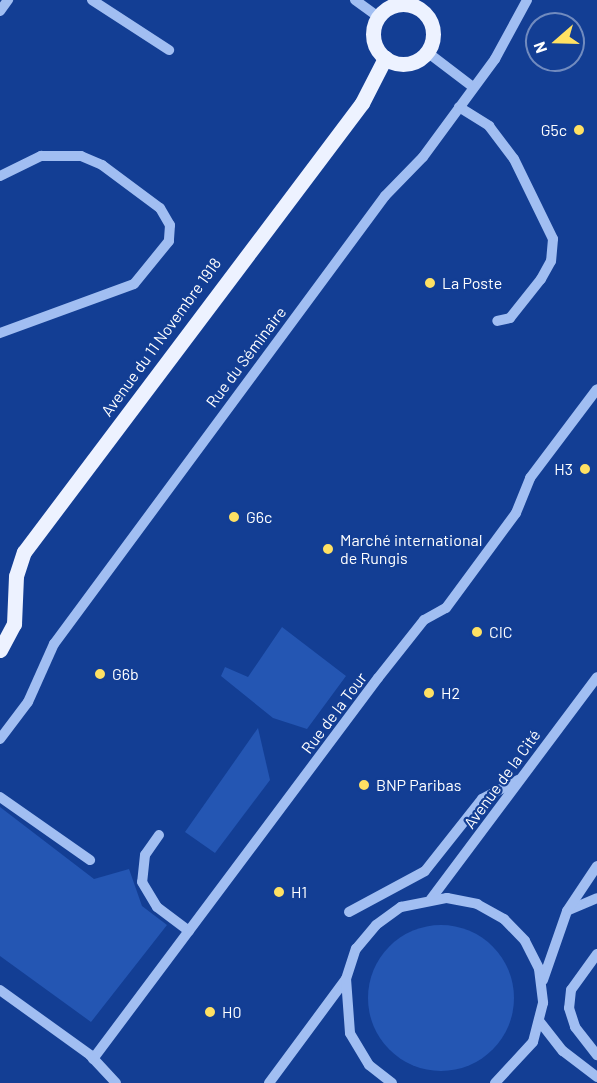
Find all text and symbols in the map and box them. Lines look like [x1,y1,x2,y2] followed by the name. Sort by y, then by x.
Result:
[525,12,585,72] north arrow
[529,39,550,56] text: N
[541,120,567,140] place label: G5c
[572,123,586,137] marker: G5c
[97,254,225,420] street label: Avenue du 11 Novembre 1918
[442,273,502,293] place label: La Poste
[423,276,437,290] marker: La Poste
[202,303,290,411] street label: Rue du Séminaire
[554,459,573,479] place label: H3
[578,462,592,476] marker: H3
[246,507,272,527] place label: G6c
[227,510,241,524] marker: G6c
[340,530,482,568] place label: Marché international de Rungis
[321,542,335,556] marker: Marché international de Rungis
[489,622,513,642] place label: CIC
[470,625,484,639] marker: CIC
[112,664,139,684] place label: G6b
[93,667,107,681] marker: G6b
[297,669,371,757] street label: Rue de la Tour
[441,683,460,703] place label: H2
[422,686,436,700] marker: H2
[460,726,544,832] street label: Avenue de la Cité
[376,775,461,795] place label: BNP Paribas
[357,778,371,792] marker: BNP Paribas
[291,882,307,902] place label: H1
[272,885,286,899] marker: H1
[222,1002,242,1022] place label: H0
[203,1005,217,1019] marker: H0

